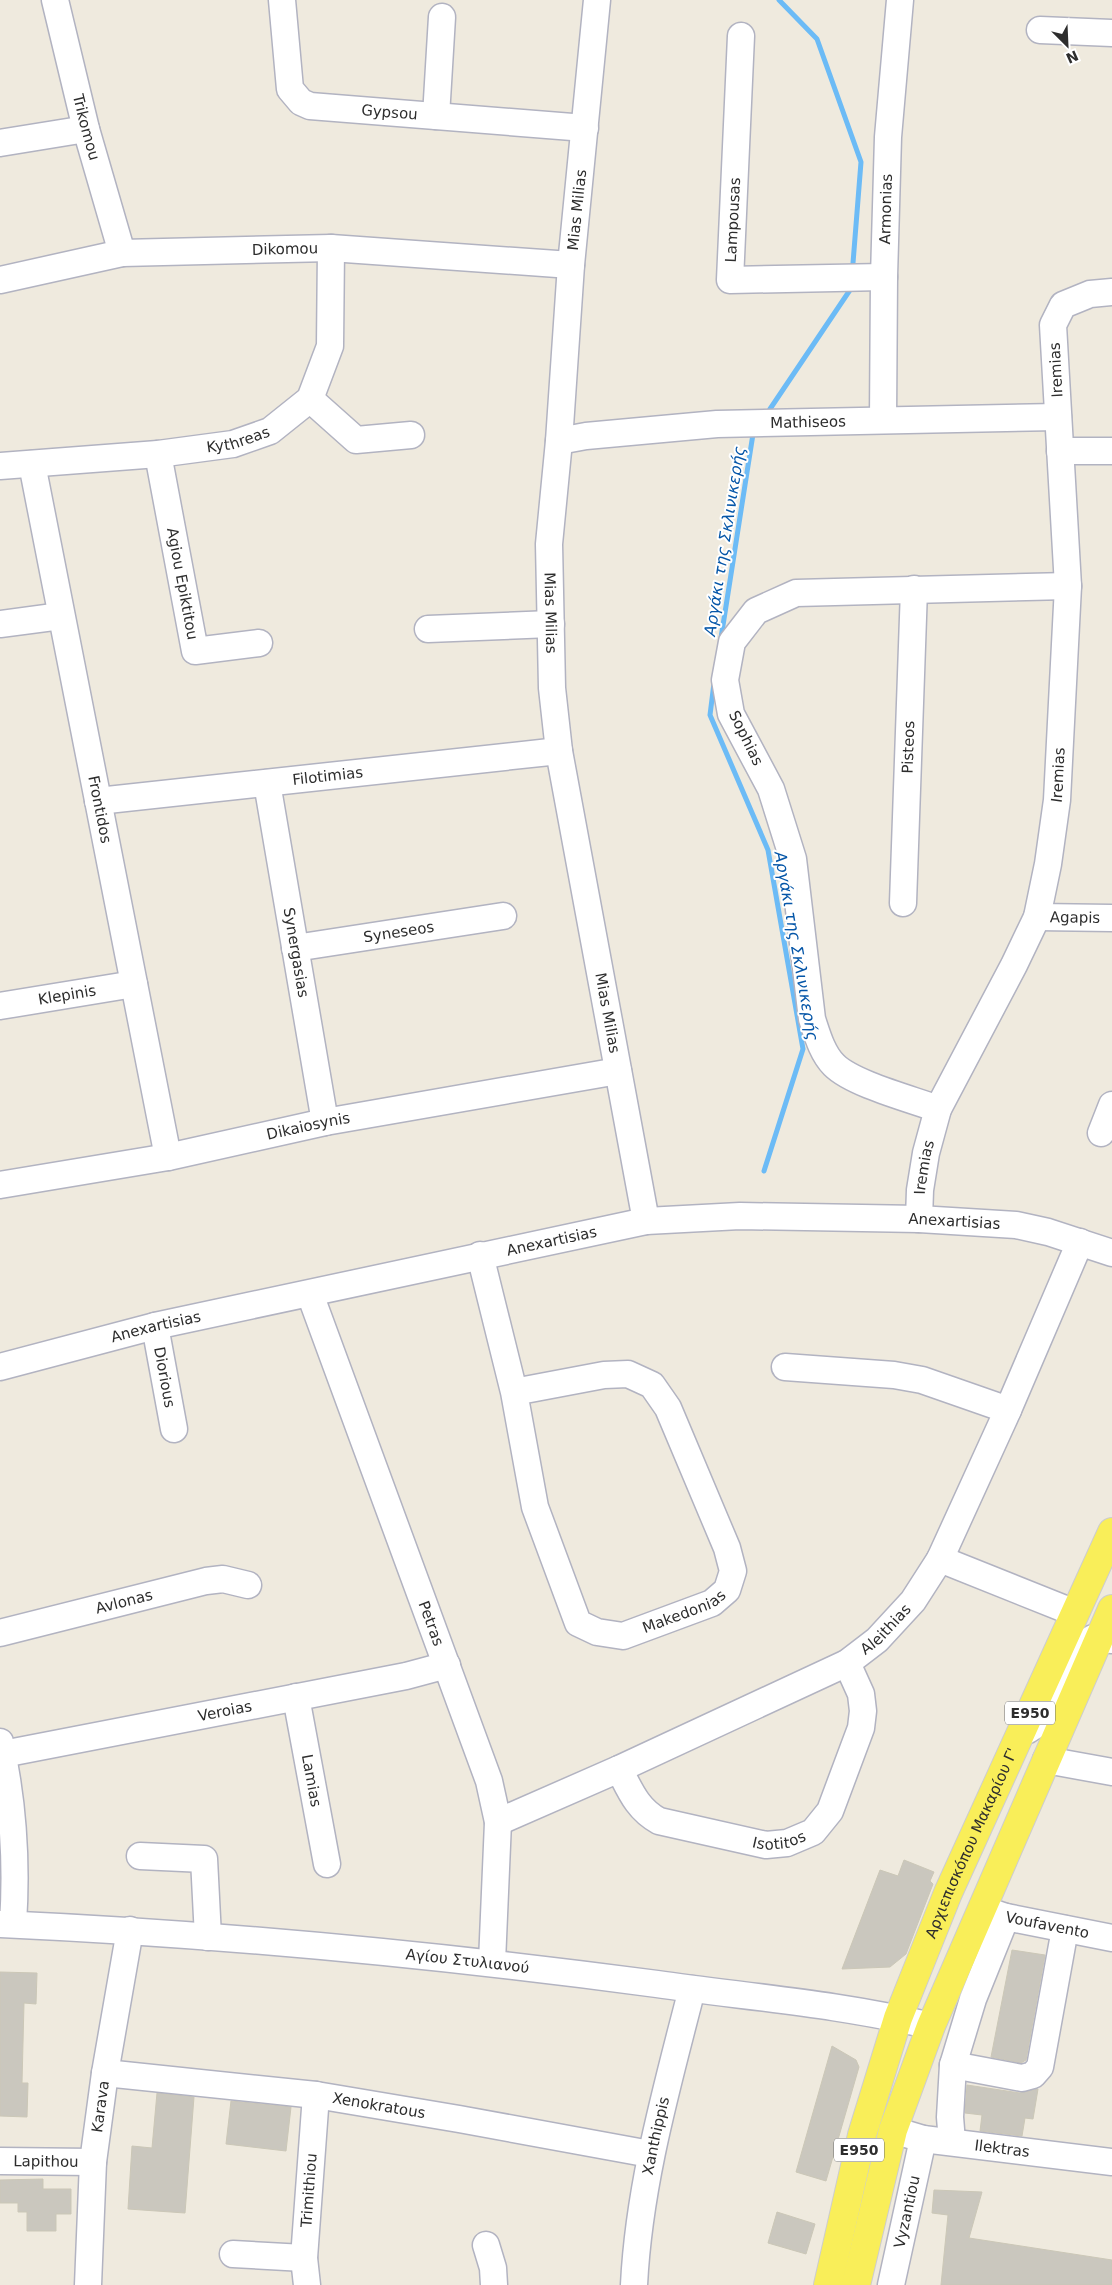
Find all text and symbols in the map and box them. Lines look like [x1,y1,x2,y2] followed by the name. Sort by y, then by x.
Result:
[1042,20,1092,70] north arrow
[1064,47,1081,67] text: N
[69,91,104,163] street label: Trikomou
[361,101,418,124] street label: Gypsou
[564,168,590,251] street label: Mias Milias
[876,173,896,245] street label: Armonias
[722,177,744,263] street label: Lampousas
[252,239,318,259] street label: Dikomou
[1046,342,1066,398] street label: Iremias
[770,412,846,432] street label: Mathiseos
[205,423,272,456] street label: Kythreas
[700,445,749,638] water label: Αργάκι της Σκλινικερής
[163,526,202,641] street label: Agiou Epiktitou
[541,572,560,654] street label: Mias Milias
[725,708,767,769] street label: Sophias
[899,720,918,774] street label: Pisteos
[1048,747,1069,804] street label: Iremias
[291,763,364,789] street label: Filotimias
[84,774,115,845] street label: Frontidos
[770,849,823,1042] water label: Αργάκι της Σκλινικερής
[279,906,313,999] street label: Synergasias
[1050,908,1101,927] street label: Agapis
[362,918,436,946] street label: Syneseos
[591,971,624,1055] street label: Mias Milias
[37,981,98,1009] street label: Klepinis
[265,1109,352,1144] street label: Dikaiosynis
[911,1138,938,1195] street label: Iremias
[908,1210,1001,1233] street label: Anexartisias
[505,1223,599,1260] street label: Anexartisias
[109,1307,203,1346] street label: Anexartisias
[150,1345,179,1409] street label: Diorious
[94,1586,155,1618] street label: Avlonas
[640,1586,730,1637] street label: Makedonias
[415,1598,448,1649] street label: Petras
[857,1600,915,1658] street label: Aleithias
[196,1697,254,1725] street label: Veroias
[1005,1702,1055,1725] road number: E950
[922,1745,1022,1941] street label: Αρχιεπισκόπου Μακαρίου Γ'
[298,1753,325,1809] street label: Lamias
[751,1827,809,1854] street label: Isotitos
[1004,1908,1091,1942] street label: Voufavento
[405,1945,530,1977] street label: Αγίου Στυλιανού
[88,2080,113,2134] street label: Karava
[331,2089,427,2122] street label: Xenokratous
[639,2095,673,2176] street label: Xanthippis
[973,2136,1031,2161] street label: Ilektras
[834,2138,884,2162] road number: E950
[13,2152,79,2171] street label: Lapithou
[297,2153,321,2229] street label: Trimithiou
[890,2174,924,2250] street label: Vyzantiou

